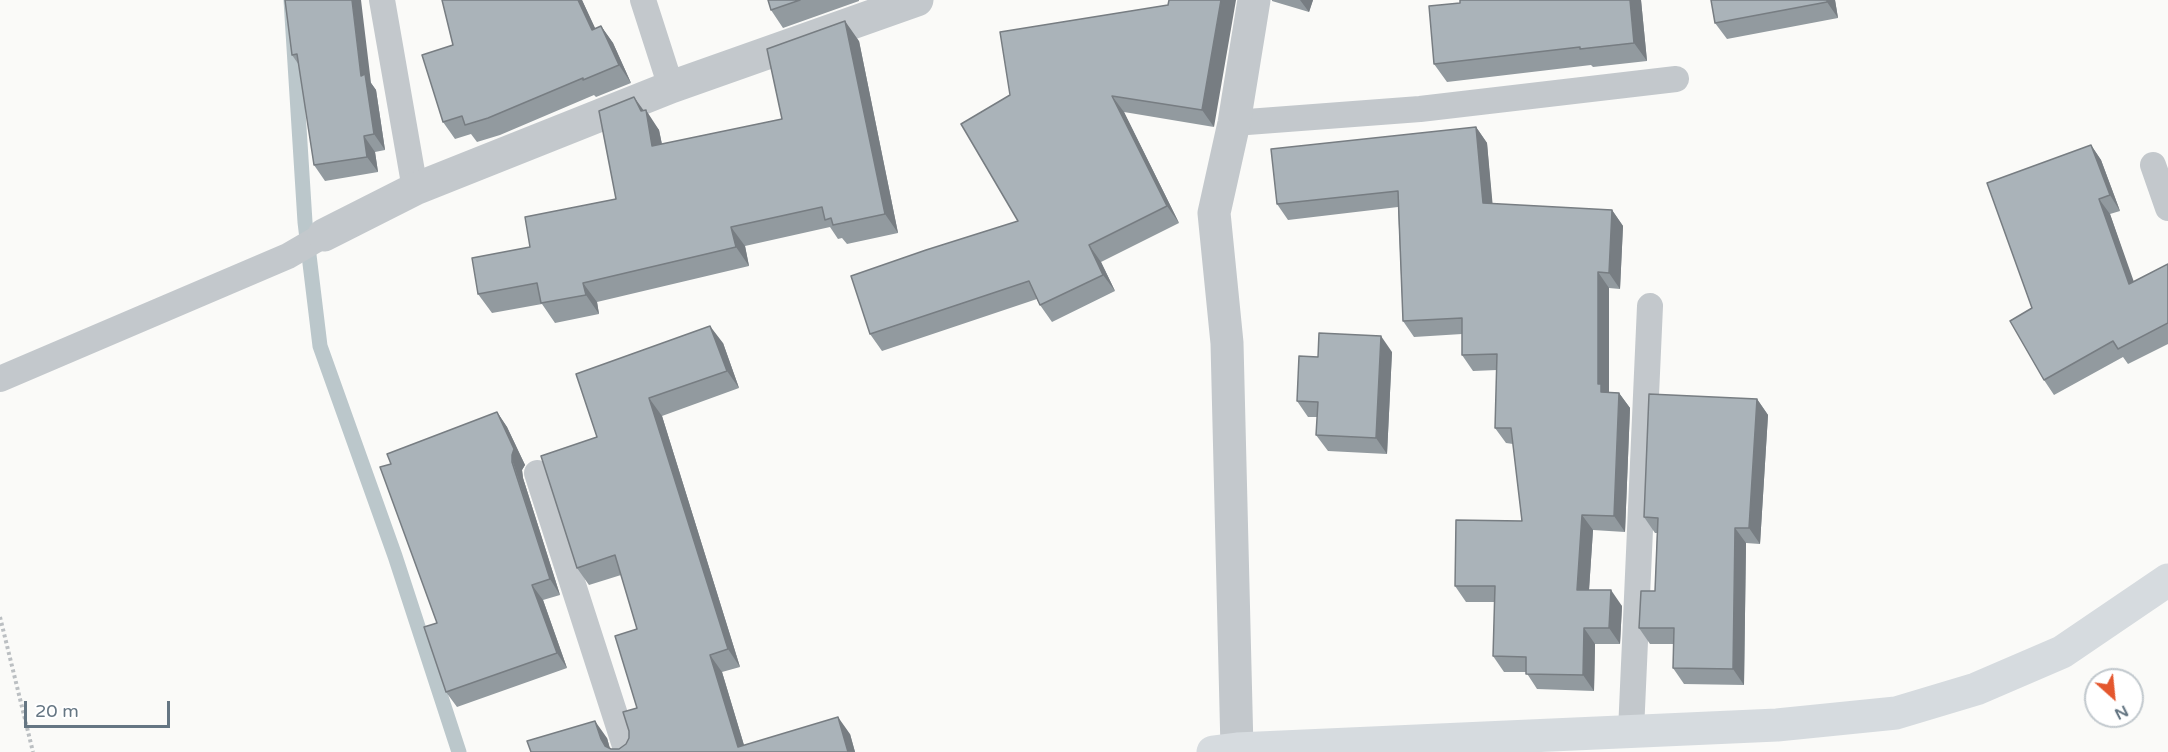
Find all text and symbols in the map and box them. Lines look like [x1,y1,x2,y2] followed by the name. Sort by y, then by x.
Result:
[2084,668,2144,728] north arrow
[27,689,172,727] scale bar
[35,700,79,722] text: 20 m
[2111,700,2132,724] text: N

